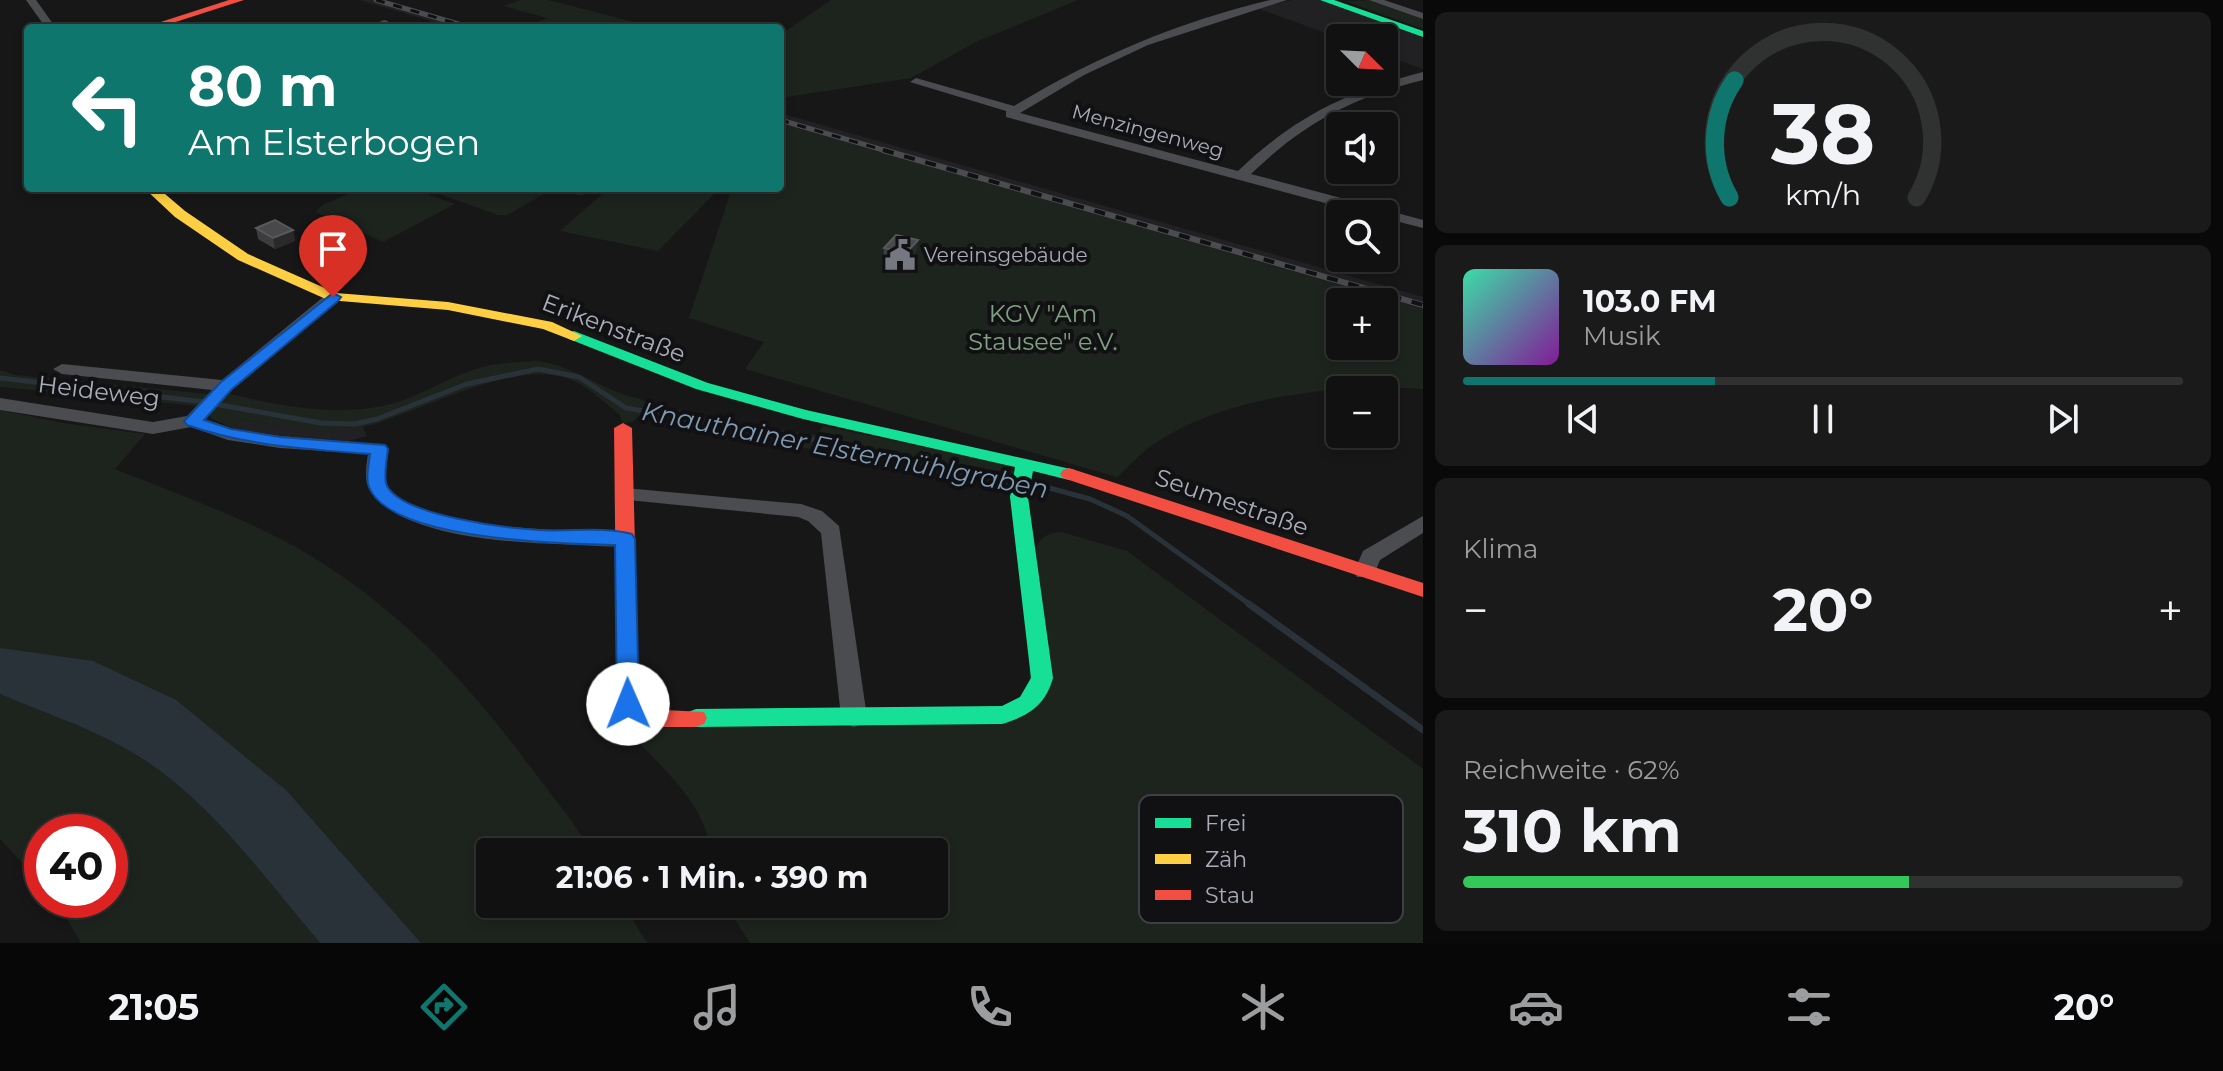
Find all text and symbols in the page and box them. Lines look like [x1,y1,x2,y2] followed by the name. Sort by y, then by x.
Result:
[1326,24,1398,96] north arrow
[1326,24,1398,448] map controls
[188,52,338,120] text: 80 m
[56,56,160,160] icon: left
[1770,83,1875,185] text: 38
[1070,99,1226,163] street label: Menzingenweg
[1326,112,1398,184] button: sound
[188,120,480,164] text: Am Elsterbogen
[1785,178,1861,213] text: km/h
[1326,200,1398,272] button: search
[299,215,367,297] pin
[311,227,355,271] icon: arrive
[883,238,917,272] public building icon: Vereinsgebäude
[924,243,1088,267] place label: Vereinsgebäude
[1583,283,1717,320] text: 103.0 FM
[538,287,690,369] street label: Erikenstraße
[1326,288,1398,360] button: +
[968,299,1118,356] park label: KGV "Am Stausee" e.V.
[1583,320,1661,352] text: Musik
[36,369,162,413] street label: Heideweg
[1326,376,1398,448] button: −
[639,395,1051,505] water label: Knauthainer Elstermühlgraben
[1561,397,1605,441] icon: previous
[1801,397,1845,441] icon: pause
[2041,397,2085,441] icon: next
[1152,462,1312,542] street label: Seumestraße
[1463,533,1538,565] text: Klima
[1772,573,1874,646] text: 20°
[1463,583,1488,637] text: −
[2158,583,2183,637] text: +
[586,662,670,746] position arrow
[1463,754,1680,786] text: Reichweite · 62%
[1463,794,1682,867] text: 310 km
[1139,795,1403,923] legend
[1205,810,1246,837] text: Frei
[24,814,128,918] speed limit sign: 40
[1205,846,1247,873] text: Zäh
[556,859,868,896] text: 21:06 · 1 Min. · 390 m
[1205,882,1255,909] text: Stau
[416,979,472,1035] icon: directions
[689,979,745,1035] icon: music
[962,979,1018,1035] icon: phone
[1235,979,1291,1035] icon: climate
[1508,979,1564,1035] icon: car
[1781,979,1837,1035] icon: filters
[108,985,199,1029] text: 21:05
[2054,985,2114,1029] text: 20°

